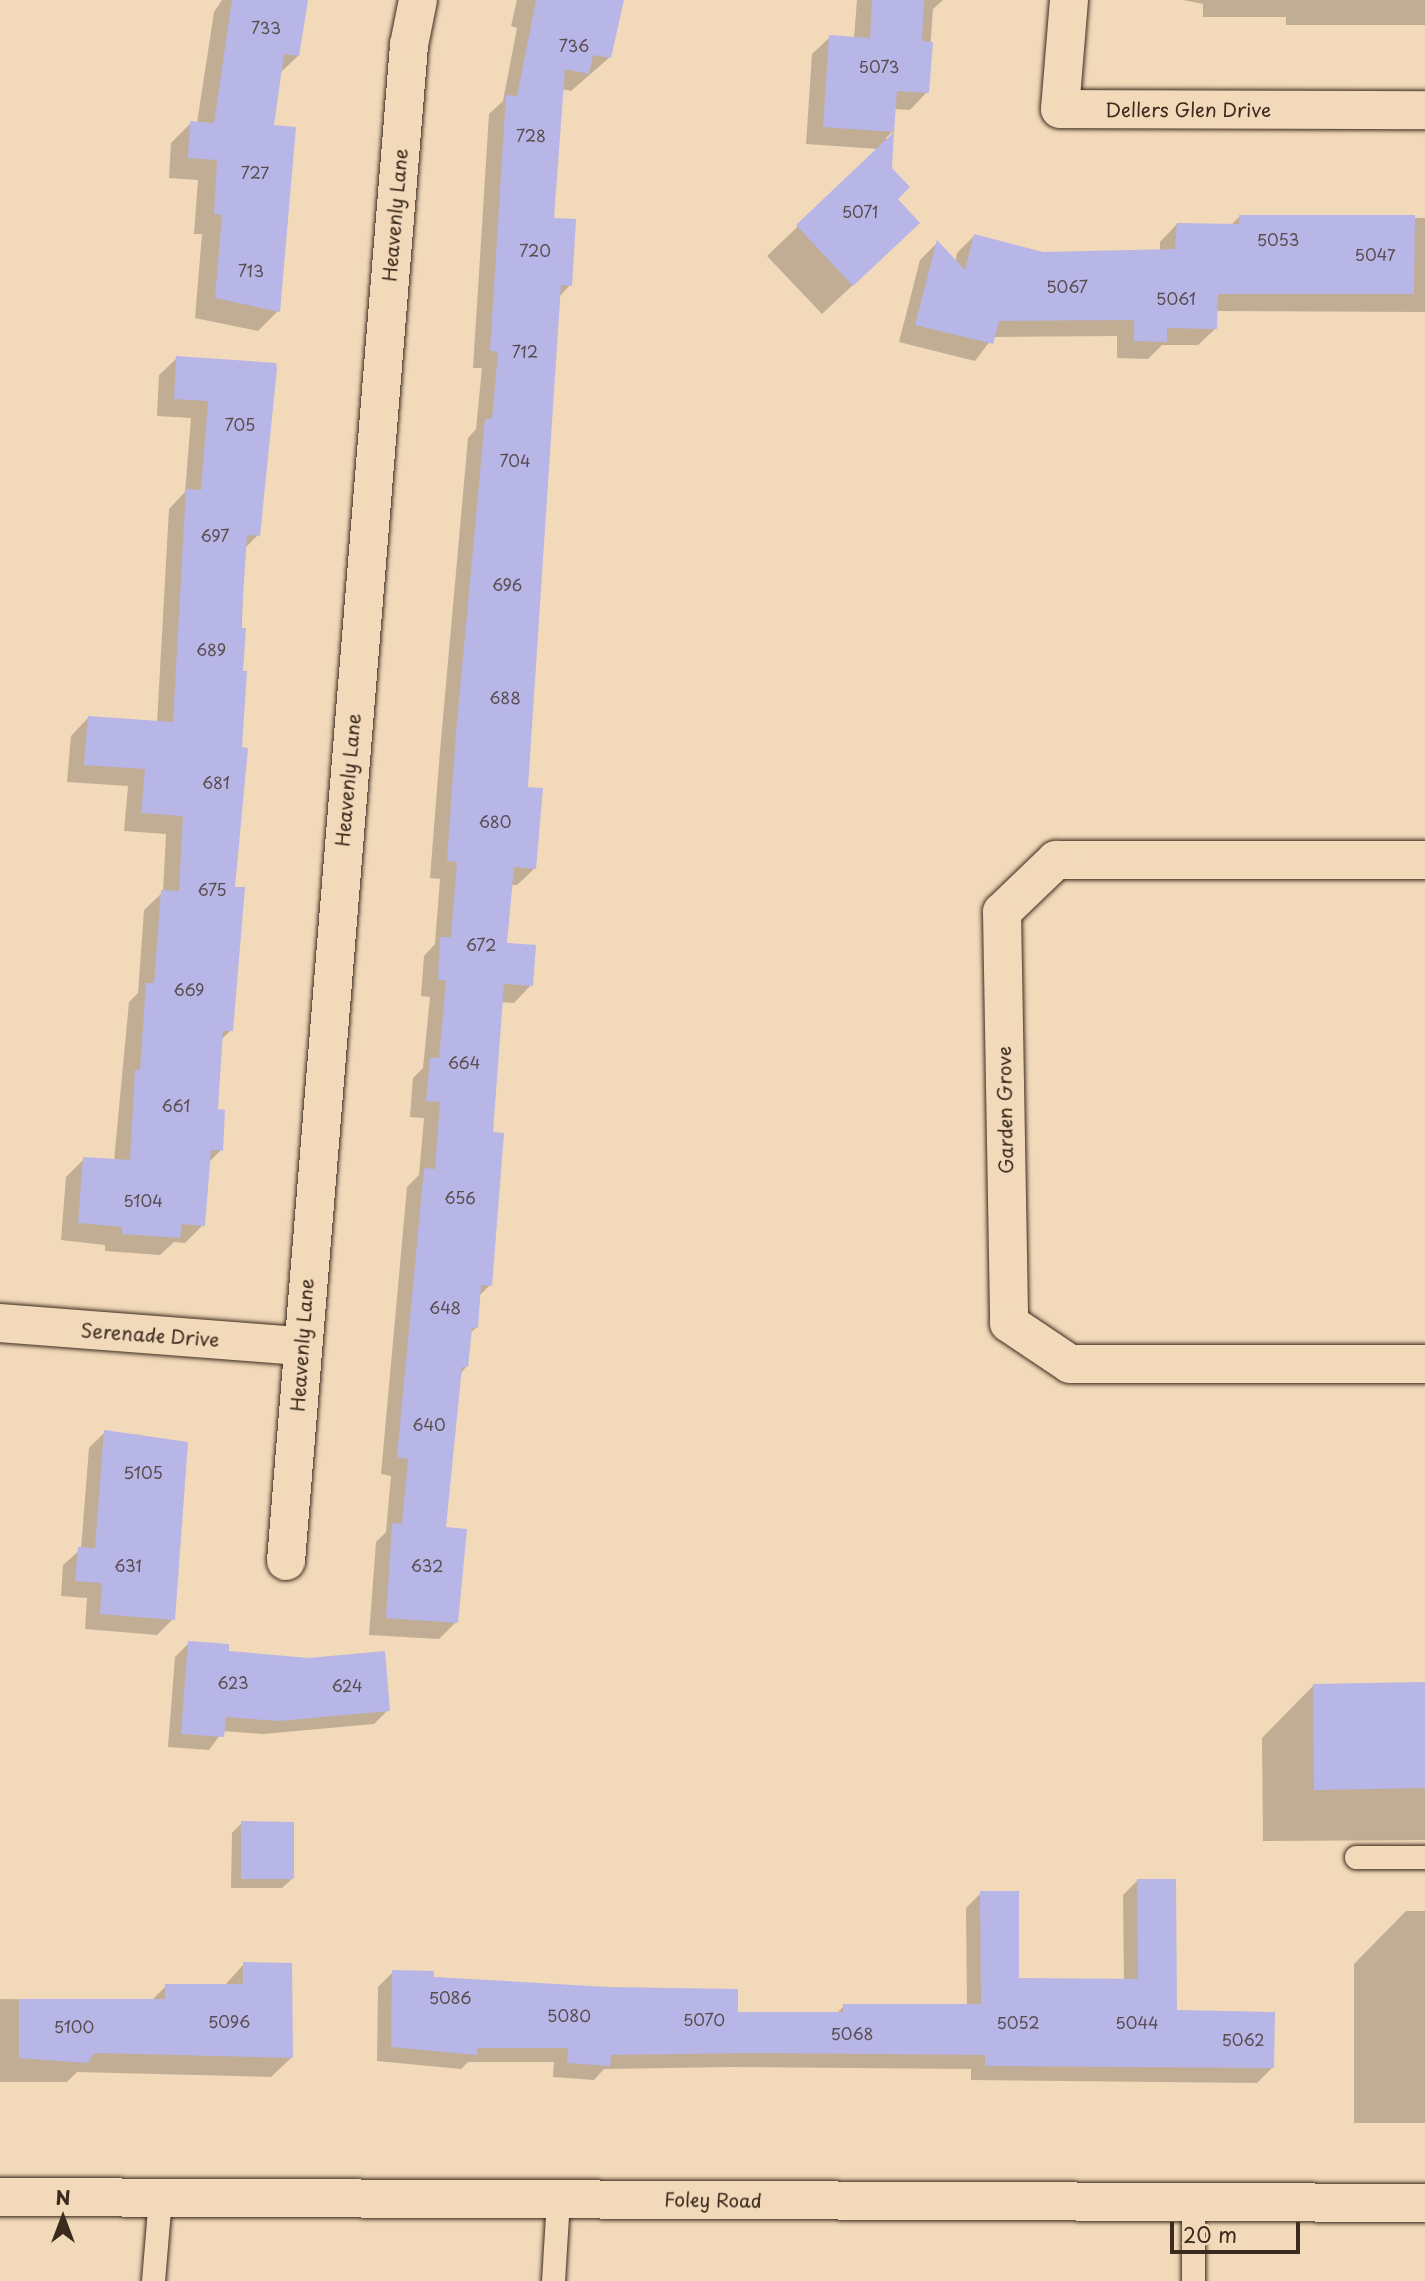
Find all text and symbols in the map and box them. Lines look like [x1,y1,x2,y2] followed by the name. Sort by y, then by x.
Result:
[251,17,281,37] house number: 733
[559,35,589,55] house number: 736
[859,56,899,76] house number: 5073
[1104,99,1272,121] street label: Dellers Glen Drive
[516,125,546,145] house number: 728
[378,147,412,283] street label: Heavenly Lane
[241,162,269,182] house number: 727
[842,201,878,221] house number: 5071
[1257,229,1299,249] house number: 5053
[519,240,551,260] house number: 720
[1355,244,1395,264] house number: 5047
[238,260,264,280] house number: 713
[1046,276,1088,296] house number: 5067
[1156,288,1196,308] house number: 5061
[512,341,538,361] house number: 712
[225,414,255,434] house number: 705
[500,450,530,470] house number: 704
[201,525,229,545] house number: 697
[492,574,522,594] house number: 696
[196,639,226,659] house number: 689
[489,687,521,707] house number: 688
[331,712,365,848] street label: Heavenly Lane
[202,772,230,792] house number: 681
[479,811,511,831] house number: 680
[197,879,227,899] house number: 675
[466,934,496,954] house number: 672
[174,979,204,999] house number: 669
[992,1045,1018,1175] street label: Garden Grove
[448,1052,480,1072] house number: 664
[162,1095,190,1115] house number: 661
[444,1187,476,1207] house number: 656
[123,1190,163,1210] house number: 5104
[286,1278,318,1412] street label: Heavenly Lane
[429,1297,461,1317] house number: 648
[79,1319,221,1351] street label: Serenade Drive
[412,1414,446,1434] house number: 640
[123,1462,163,1482] house number: 5105
[114,1555,142,1575] house number: 631
[411,1555,443,1575] house number: 632
[217,1672,249,1692] house number: 623
[331,1675,363,1695] house number: 624
[429,1987,471,2007] house number: 5086
[547,2005,591,2025] house number: 5080
[683,2009,725,2029] house number: 5070
[208,2011,250,2031] house number: 5096
[997,2012,1039,2032] house number: 5052
[1115,2012,1159,2032] house number: 5044
[54,2016,94,2036] house number: 5100
[831,2023,873,2043] house number: 5068
[1222,2029,1264,2049] house number: 5062
[28,2183,98,2253] north arrow
[55,2183,71,2211] text: N
[663,2188,763,2212] street label: Foley Road
[1173,2208,1302,2252] scale bar
[1183,2218,1237,2250] text: 20 m

